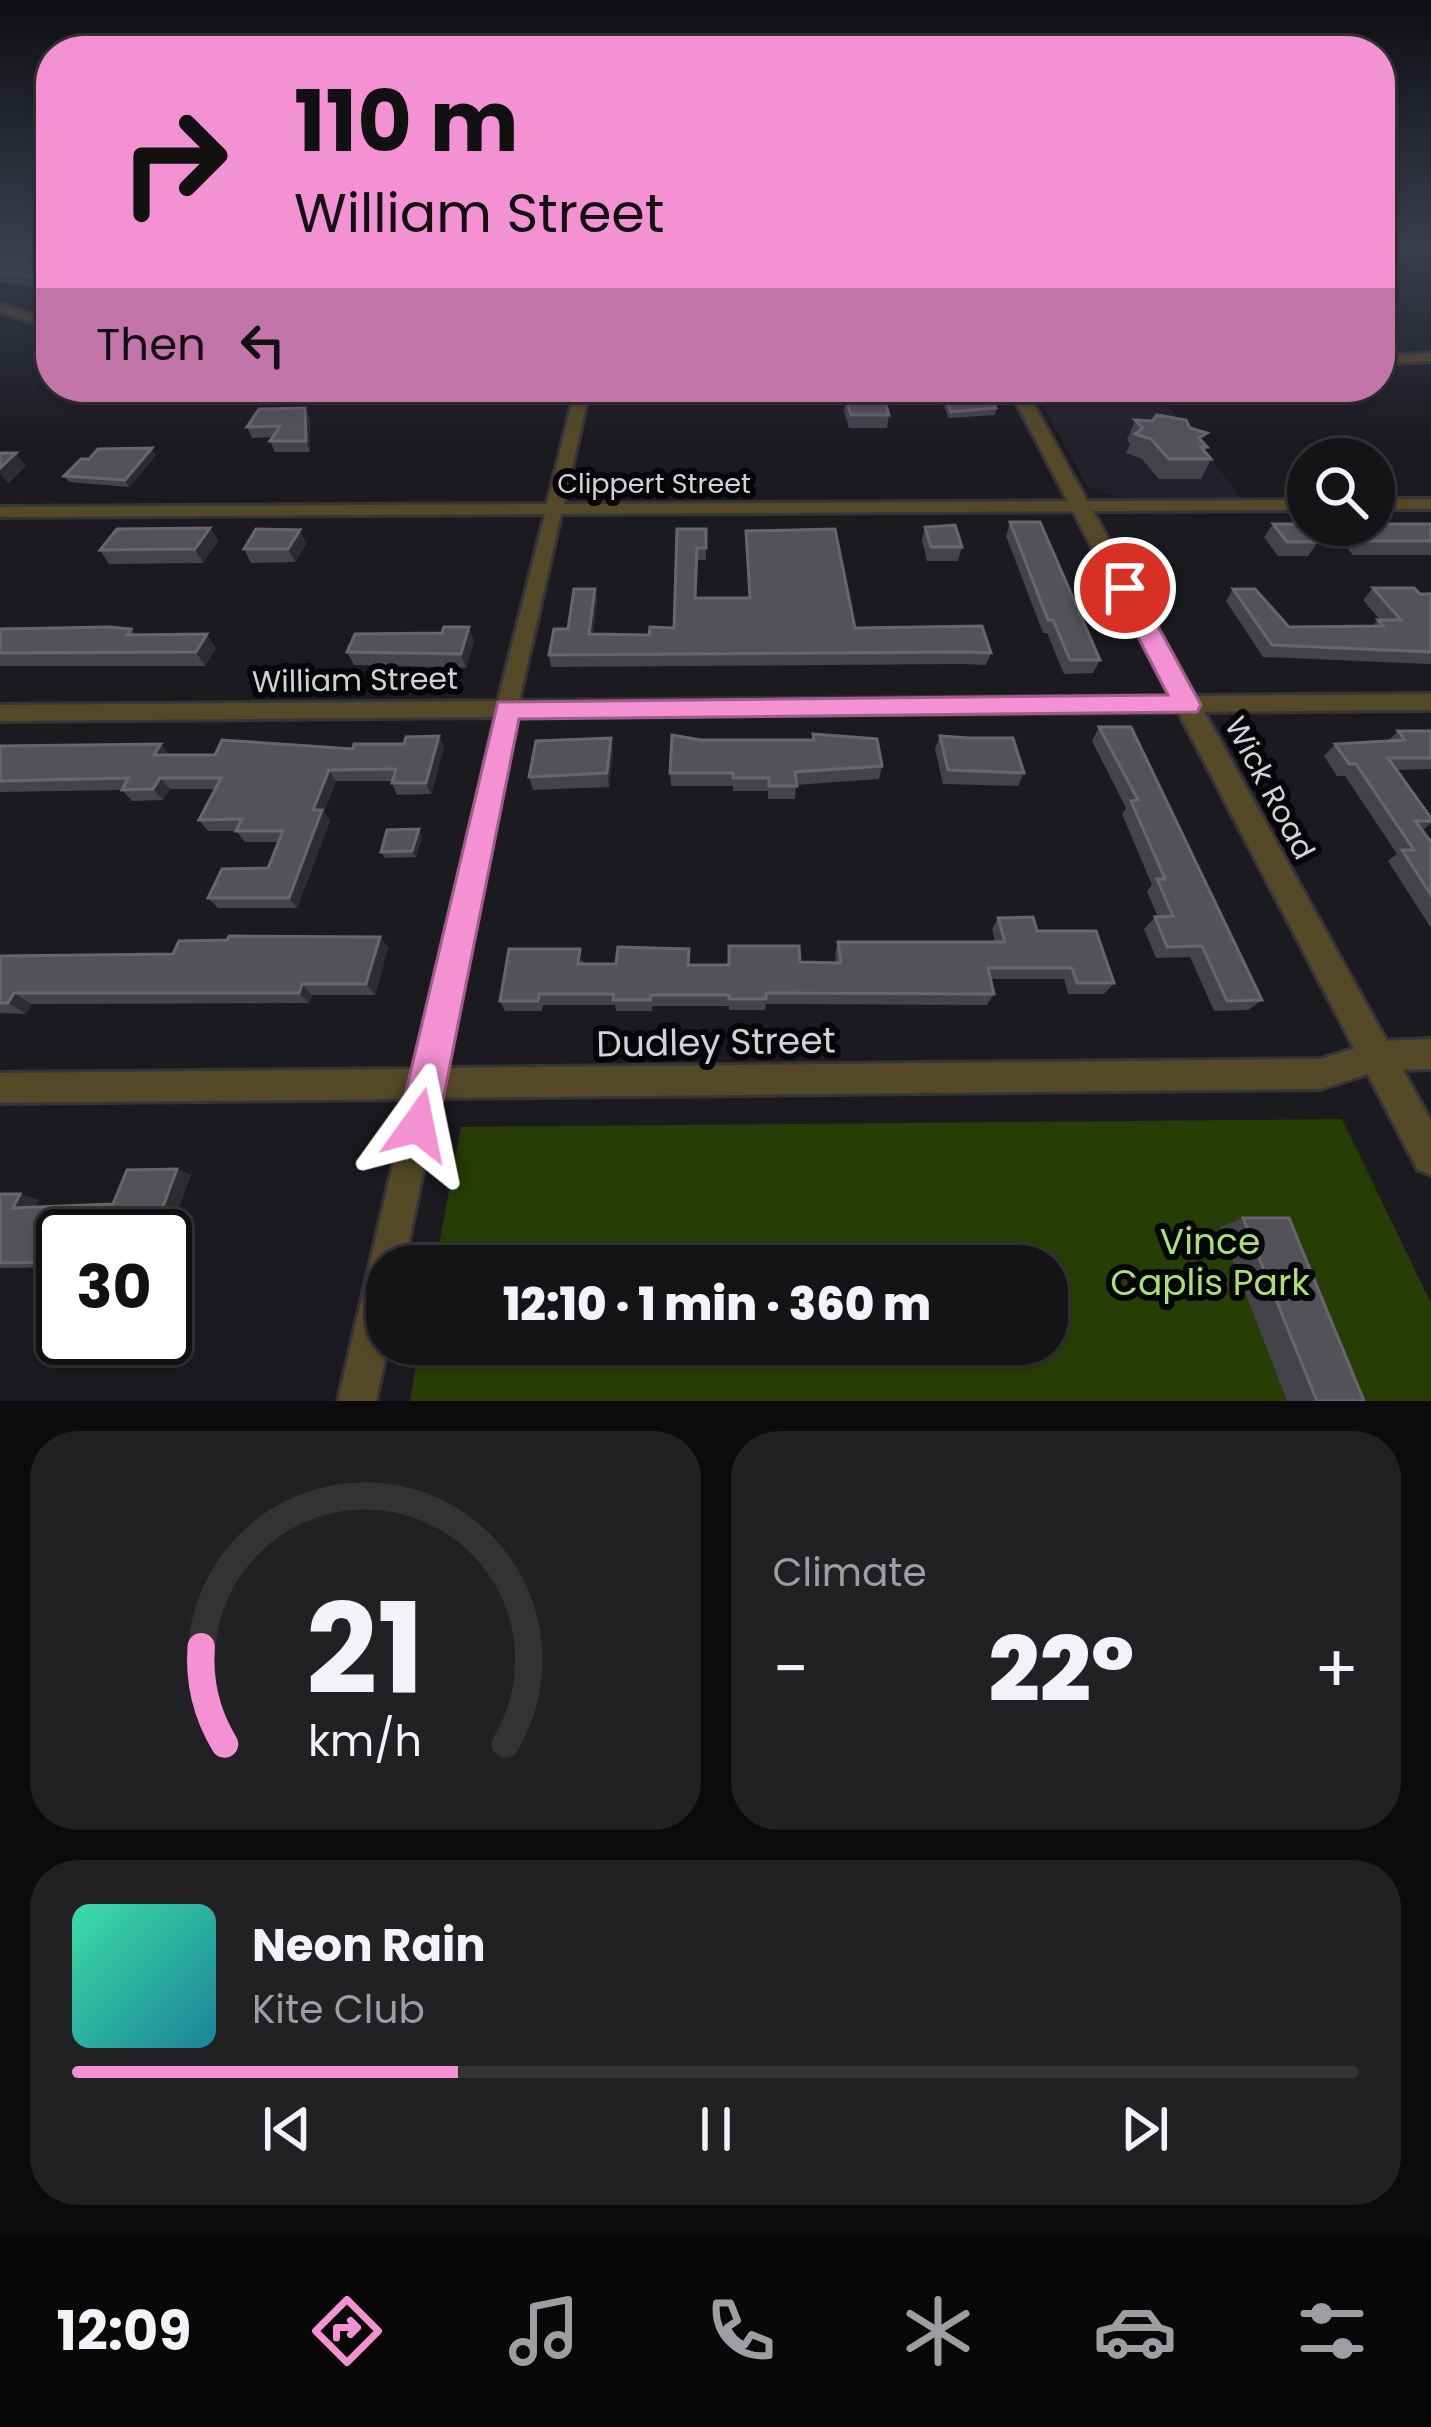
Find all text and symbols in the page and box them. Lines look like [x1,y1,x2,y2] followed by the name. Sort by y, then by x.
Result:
[294,63,519,180] text: 110 m
[96,84,252,240] icon: right
[294,175,665,251] text: William Street
[230,312,296,378] icon: left
[96,313,206,376] text: Then
[1287,438,1395,546] map controls
[1287,438,1395,546] button: search
[557,465,751,502] street label: Clippert Street
[1074,537,1176,639] pin
[1092,555,1158,621] icon: arrive
[252,657,458,703] street label: William Street
[1214,709,1326,867] street label: Wick Road
[596,1014,836,1070] street label: Dudley Street
[355,1062,481,1188] position arrow
[36,1209,192,1365] speed limit sign: 30
[1110,1216,1310,1308] park label: Vince Caplis Park
[503,1273,931,1336] text: 12:10 · 1 min · 360 m
[773,1545,927,1600] text: Climate
[306,1562,424,1737] text: 21
[989,1606,1134,1733] text: 22°
[773,1623,809,1715] text: −
[1314,1623,1359,1715] text: +
[308,1710,422,1770] text: km/h
[252,1914,486,1977] text: Neon Rain
[252,1982,425,2037] text: Kite Club
[254,2096,320,2162] icon: previous
[683,2096,749,2162] icon: pause
[1112,2096,1178,2162] icon: next
[305,2289,389,2373] icon: directions
[502,2289,586,2373] icon: music
[699,2289,783,2373] icon: phone
[896,2289,980,2373] icon: climate
[1093,2289,1177,2373] icon: car
[1290,2289,1374,2373] icon: filters
[57,2293,191,2369] text: 12:09

